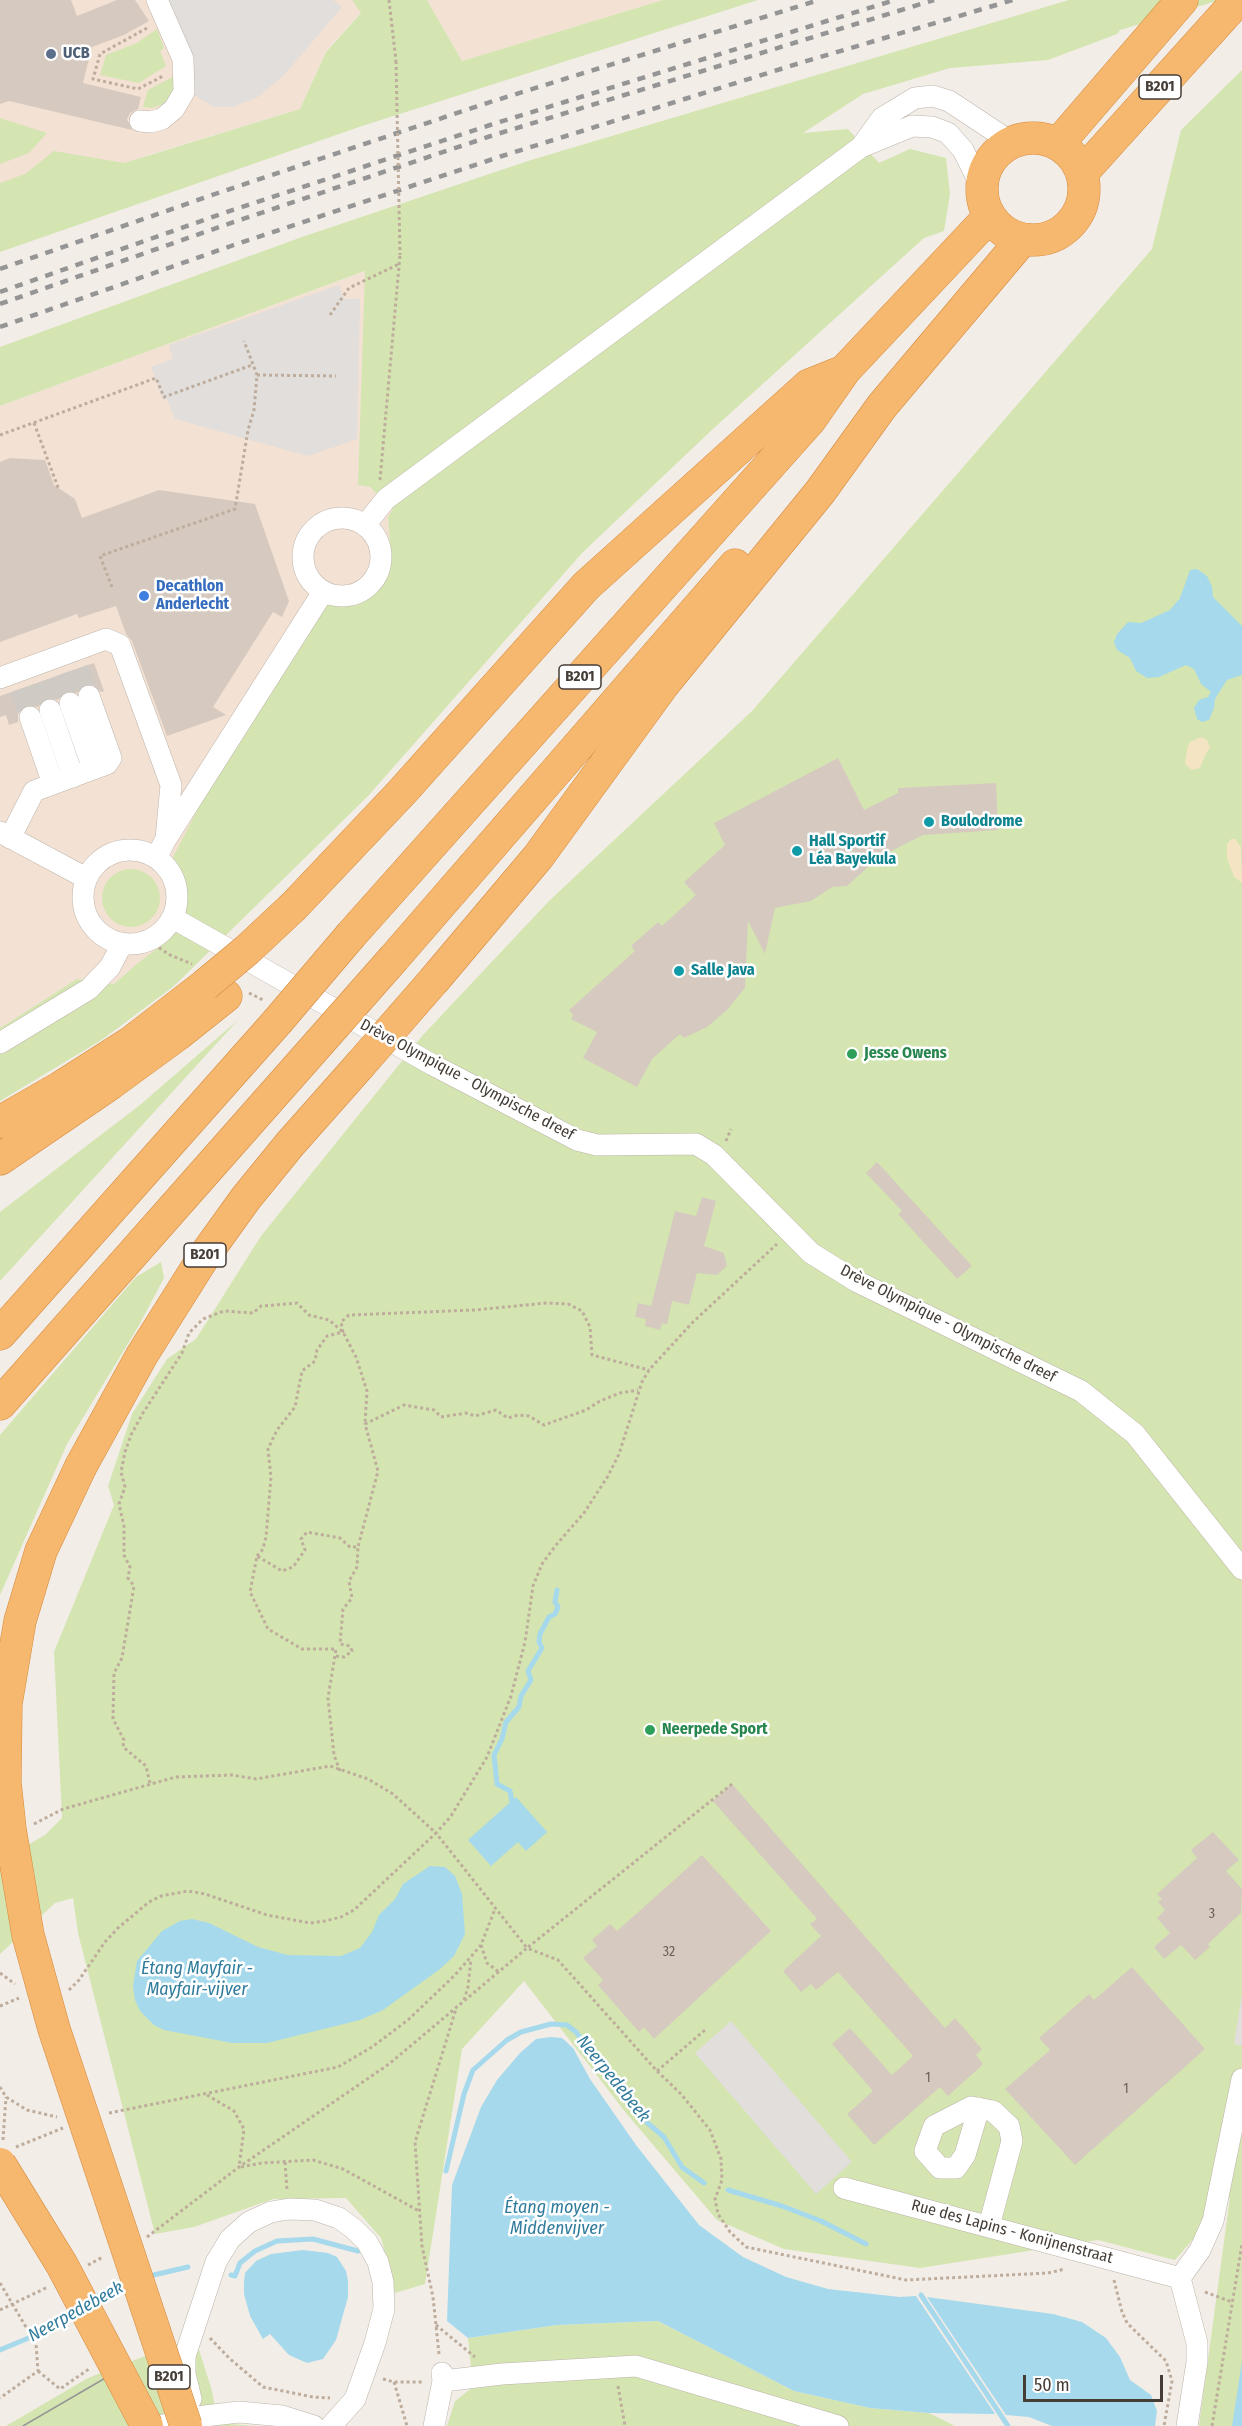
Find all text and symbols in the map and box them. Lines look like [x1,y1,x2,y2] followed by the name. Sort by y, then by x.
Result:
[63,44,90,64] place label: UCB
[44,47,58,61] marker: UCB
[1139,75,1181,99] road number: B201
[156,577,229,615] place label: Decathlon Anderlecht
[137,589,151,603] marker: Decathlon Anderlecht
[559,665,601,689] road number: B201
[941,812,1023,832] place label: Boulodrome
[922,815,936,829] marker: Boulodrome
[809,832,896,870] place label: Hall Sportif Léa Bayekula
[790,844,804,858] marker: Hall Sportif Léa Bayekula
[691,961,755,981] place label: Salle Java
[672,964,686,978] marker: Salle Java
[357,1015,577,1145] street label: Drève Olympique - Olympische dreef
[864,1044,947,1064] place label: Jesse Owens
[845,1047,859,1061] marker: Jesse Owens
[184,1243,226,1267] road number: B201
[837,1261,1059,1387] street label: Drève Olympique - Olympische dreef
[662,1720,768,1740] place label: Neerpede Sport
[643,1723,657,1737] marker: Neerpede Sport
[1209,1906,1215,1922] house number: 3
[663,1944,675,1960] house number: 32
[141,1958,253,2000] water label: Étang Mayfair - Mayfair-vijver
[571,2031,655,2127] water label: Neerpedebeek
[925,2070,931,2086] house number: 1
[1123,2081,1129,2097] house number: 1
[909,2196,1115,2268] street label: Rue des Lapins - Konijnenstraat
[504,2197,610,2240] water label: Étang moyen - Middenvijver
[25,2277,127,2347] water label: Neerpedebeek
[1026,2363,1166,2401] scale bar
[148,2365,190,2389] road number: B201
[1034,2374,1070,2396] text: 50 m

